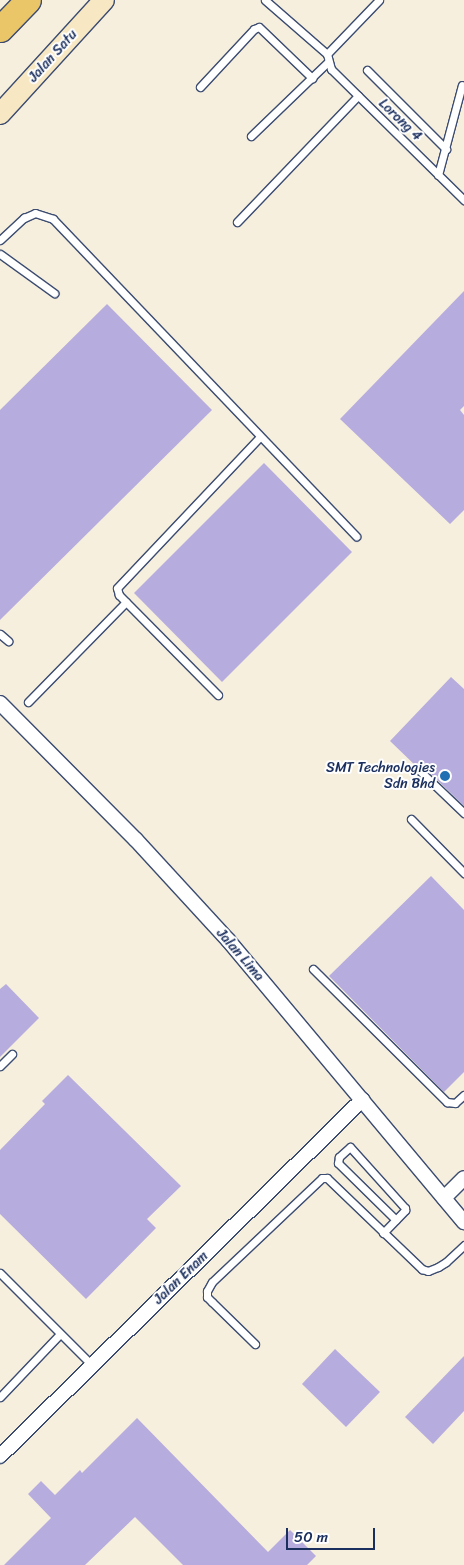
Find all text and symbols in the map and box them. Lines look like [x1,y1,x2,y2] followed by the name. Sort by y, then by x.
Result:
[25,26,81,86] street label: Jalan Satu
[375,95,425,145] street label: Lorong 4
[326,760,435,792] place label: SMT Technologies Sdn Bhd
[439,770,451,782] marker: SMT Technologies Sdn Bhd
[213,925,267,985] street label: Jalan Lima
[150,1248,212,1308] street label: Jalan Enam
[289,1518,378,1550] scale bar
[294,1524,328,1550] text: 50 m

